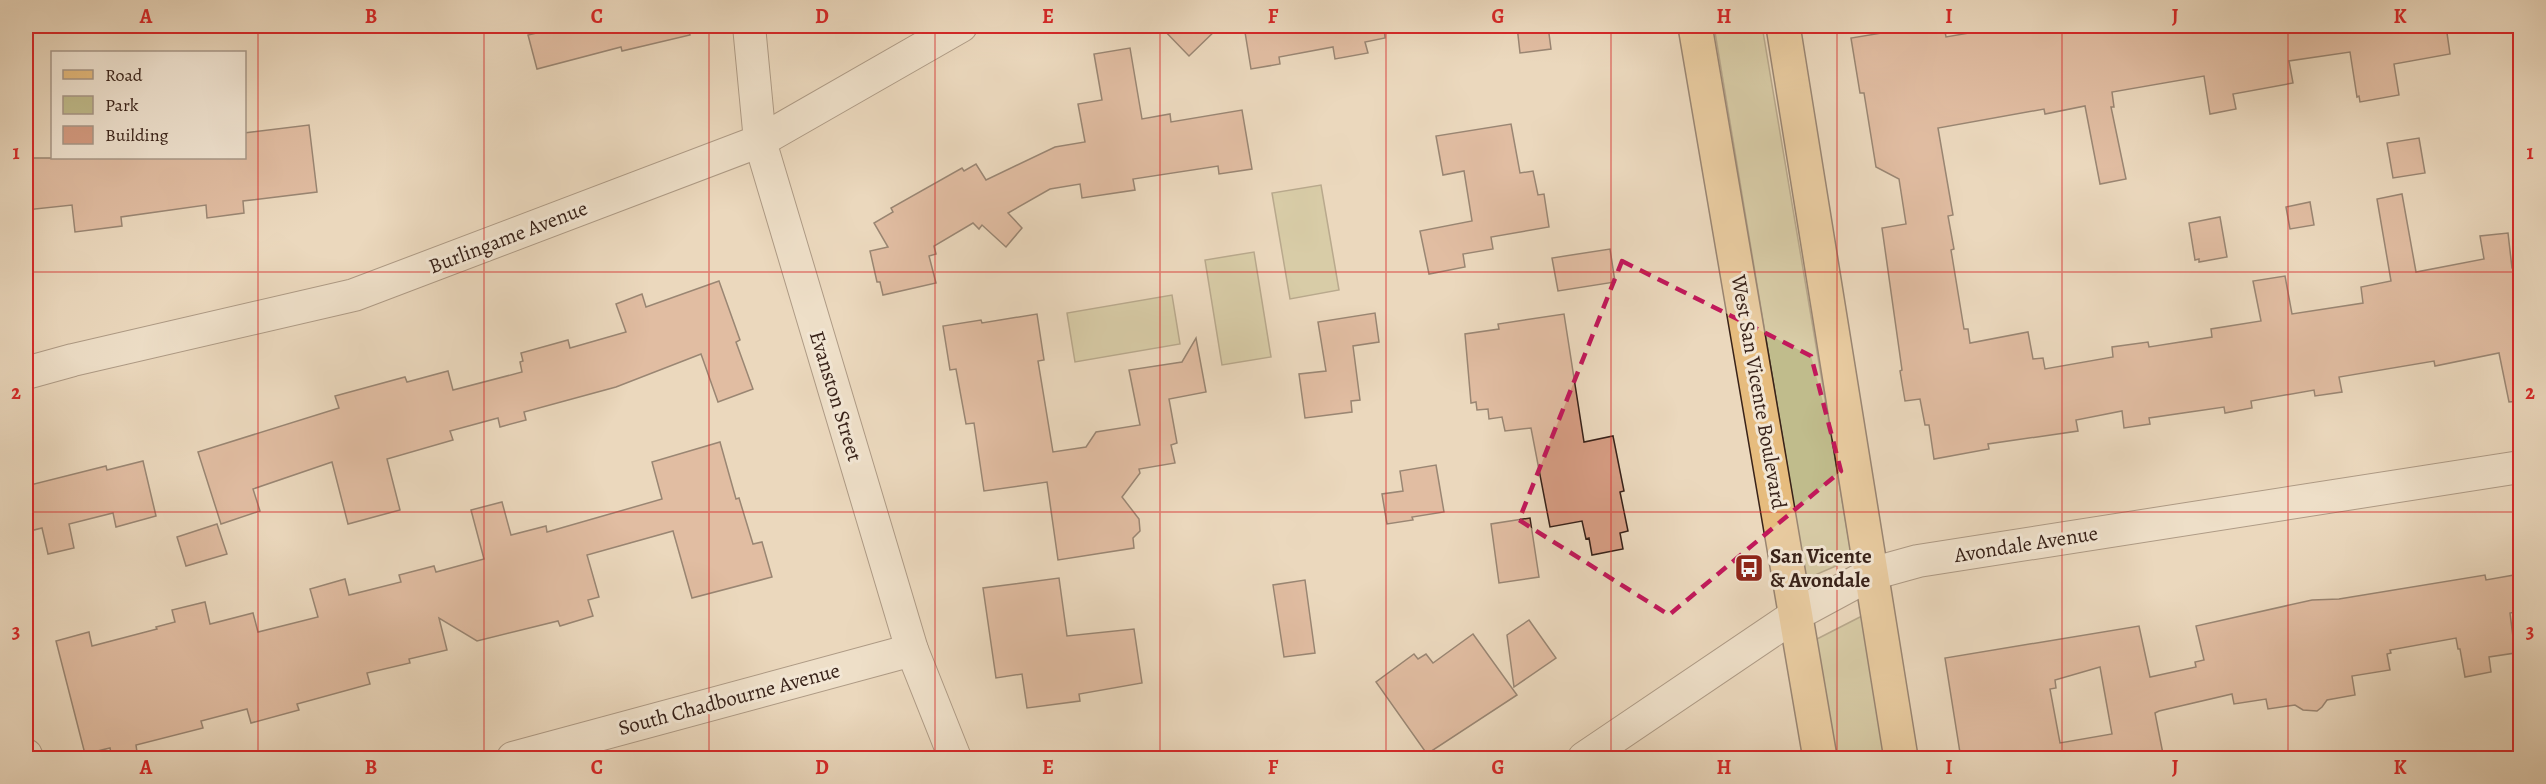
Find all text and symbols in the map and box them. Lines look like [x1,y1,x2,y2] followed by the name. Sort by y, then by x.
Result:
[139,3,153,30] text: A
[365,3,377,30] text: B
[591,3,603,30] text: C
[815,3,829,30] text: D
[1042,3,1054,30] text: E
[1268,3,1279,30] text: F
[1491,3,1505,30] text: G
[1717,3,1732,30] text: H
[1945,3,1953,30] text: I
[2172,3,2179,30] text: J
[2393,3,2407,30] text: K
[51,51,246,159] legend
[105,63,143,87] text: Road
[105,93,139,117] text: Park
[105,123,169,147] text: Building
[12,139,20,166] text: 1
[2526,139,2534,166] text: 1
[425,194,591,280] street label: Burlingame Avenue
[1724,272,1794,512] street label: West San Vicente Boulevard
[803,327,869,465] street label: Evanston Street
[11,379,21,406] text: 2
[2525,379,2535,406] text: 2
[1951,519,2100,569] street label: Avondale Avenue
[1770,542,1872,594] place label: San Vicente & Avondale
[1733,552,1765,584] bus stop icon: San Vicente & Avondale
[12,618,20,645] text: 3
[2526,618,2534,645] text: 3
[615,656,843,742] street label: South Chadbourne Avenue
[139,754,153,781] text: A
[365,754,377,781] text: B
[591,754,603,781] text: C
[815,754,829,781] text: D
[1042,754,1054,781] text: E
[1268,754,1279,781] text: F
[1491,754,1505,781] text: G
[1717,754,1732,781] text: H
[1945,754,1953,781] text: I
[2172,754,2179,781] text: J
[2393,754,2407,781] text: K

